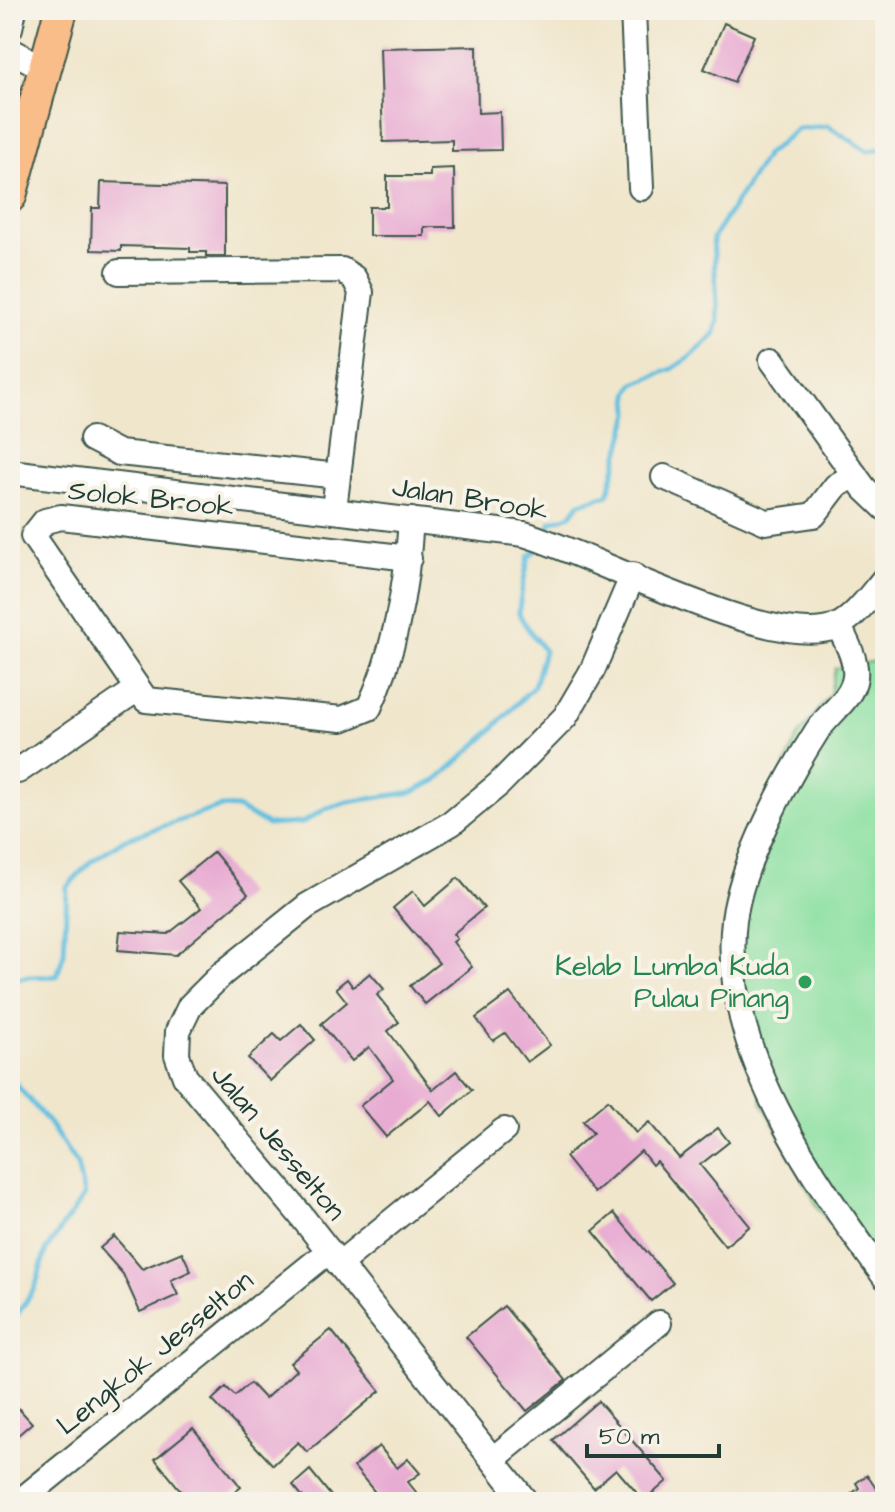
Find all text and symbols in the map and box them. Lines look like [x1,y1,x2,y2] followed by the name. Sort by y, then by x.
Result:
[389,467,551,531] street label: Jalan Brook
[66,471,236,527] street label: Solok Brook
[555,947,789,1019] place label: Kelab Lumba Kuda Pulau Pinang
[796,973,814,991] marker: Kelab Lumba Kuda Pulau Pinang
[201,1057,355,1229] street label: Jalan Jesselton
[48,1261,262,1445] street label: Lengkok Jesselton
[587,1408,719,1458] scale bar
[599,1420,660,1454] text: 50 m

